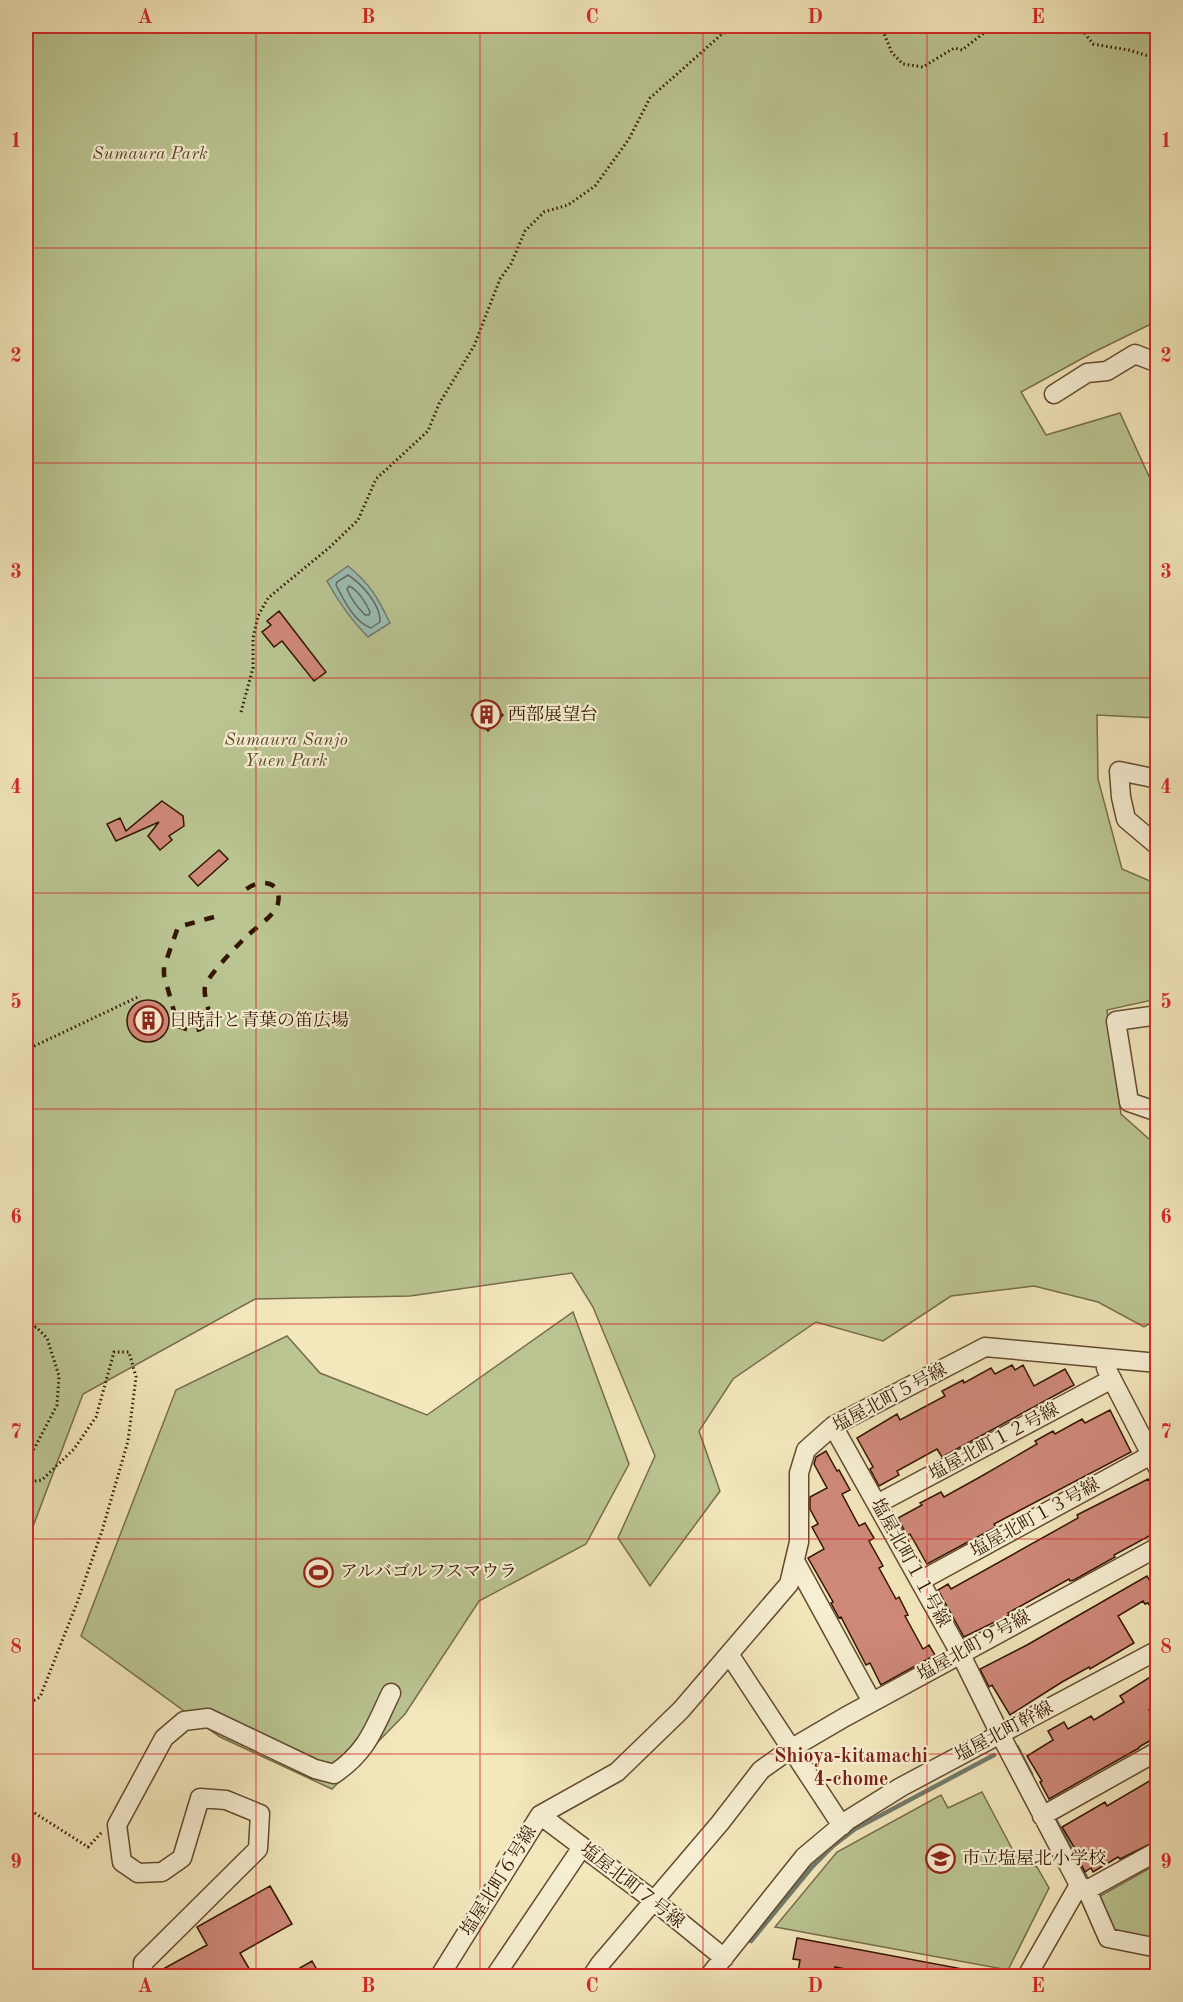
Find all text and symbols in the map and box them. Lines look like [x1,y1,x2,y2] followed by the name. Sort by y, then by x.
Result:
[137,8,153,28] text: A
[361,8,375,28] text: B
[585,8,599,28] text: C
[807,8,823,28] text: D
[1031,8,1045,28] text: E
[10,132,22,152] text: 1
[1160,132,1172,152] text: 1
[92,145,208,163] park label: Sumaura Park
[10,347,22,367] text: 2
[1160,347,1172,367] text: 2
[10,563,22,583] text: 3
[1160,563,1172,583] text: 3
[471,699,503,731] building icon: 西部展望台
[508,704,598,724] place label: 西部展望台
[224,731,348,770] park label: Sumaura Sanjo Yuen Park
[10,778,22,798] text: 4
[1160,778,1172,798] text: 4
[10,992,22,1013] text: 5
[1160,992,1172,1013] text: 5
[132,1005,164,1037] building icon: 日時計と青葉の笛広場
[169,1010,349,1030] place label: 日時計と青葉の笛広場
[10,1208,22,1228] text: 6
[1160,1208,1172,1228] text: 6
[829,1359,950,1436] street label: 塩屋北町５号線
[925,1398,1062,1484] street label: 塩屋北町１２号線
[10,1423,22,1443] text: 7
[1160,1423,1172,1443] text: 7
[967,1473,1102,1561] street label: 塩屋北町１３号線
[867,1495,955,1630] street label: 塩屋北町１１号線
[303,1556,335,1588] sports icon: アルバゴルフスマウラ
[340,1562,517,1581] place label: アルバゴルフスマウラ
[914,1606,1033,1684] street label: 塩屋北町９号線
[10,1638,22,1658] text: 8
[1160,1638,1172,1658] text: 8
[951,1697,1056,1765] street label: 塩屋北町幹線
[774,1747,928,1790] district label: Shioya-kitamachi 4-chome
[456,1822,540,1939] street label: 塩屋北町６号線
[577,1839,688,1932] street label: 塩屋北町７号線
[925,1843,957,1875] school or university icon: 市立塩屋北小学校
[962,1848,1106,1868] place label: 市立塩屋北小学校
[10,1853,22,1873] text: 9
[1160,1853,1172,1873] text: 9
[137,1977,153,1997] text: A
[361,1977,375,1997] text: B
[585,1977,599,1997] text: C
[807,1977,823,1997] text: D
[1031,1977,1045,1997] text: E

